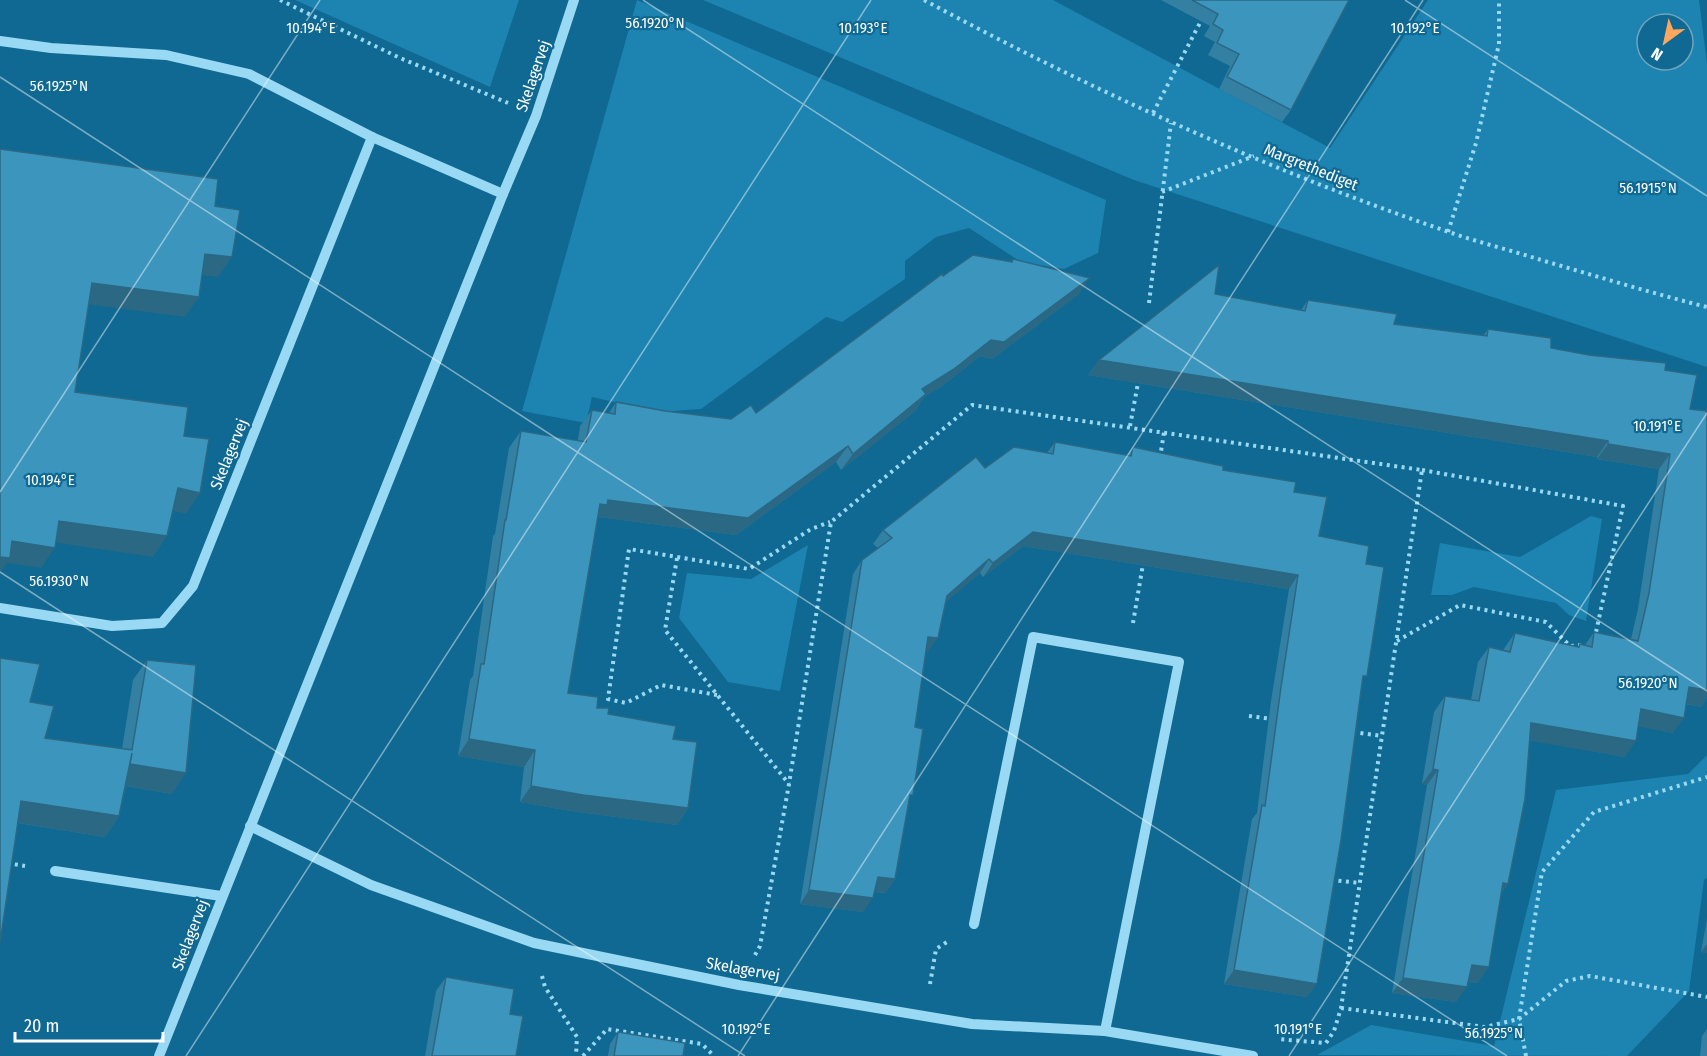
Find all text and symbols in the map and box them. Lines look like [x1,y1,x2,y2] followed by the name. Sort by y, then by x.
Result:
[1635,12,1695,72] north arrow
[625,14,685,32] text: 56.1920°N
[286,19,336,37] text: 10.194°E
[838,19,888,37] text: 10.193°E
[1391,19,1439,37] text: 10.192°E
[512,38,554,114] street label: Skelagervej
[1648,44,1666,65] text: N
[30,77,88,95] text: 56.1925°N
[1261,140,1361,195] street label: Margrethediget
[1619,179,1677,197] text: 56.1915°N
[206,416,252,492] street label: Skelagervej
[1633,417,1681,435] text: 10.191°E
[25,471,75,489] text: 10.194°E
[29,572,89,590] text: 56.1930°N
[1618,674,1678,692] text: 56.1920°N
[168,897,212,973] street label: Skelagervej
[705,953,781,985] street label: Skelagervej
[15,1005,164,1043] scale bar
[24,1015,59,1037] text: 20 m
[722,1020,770,1038] text: 10.192°E
[1274,1020,1322,1038] text: 10.191°E
[1465,1024,1523,1042] text: 56.1925°N

